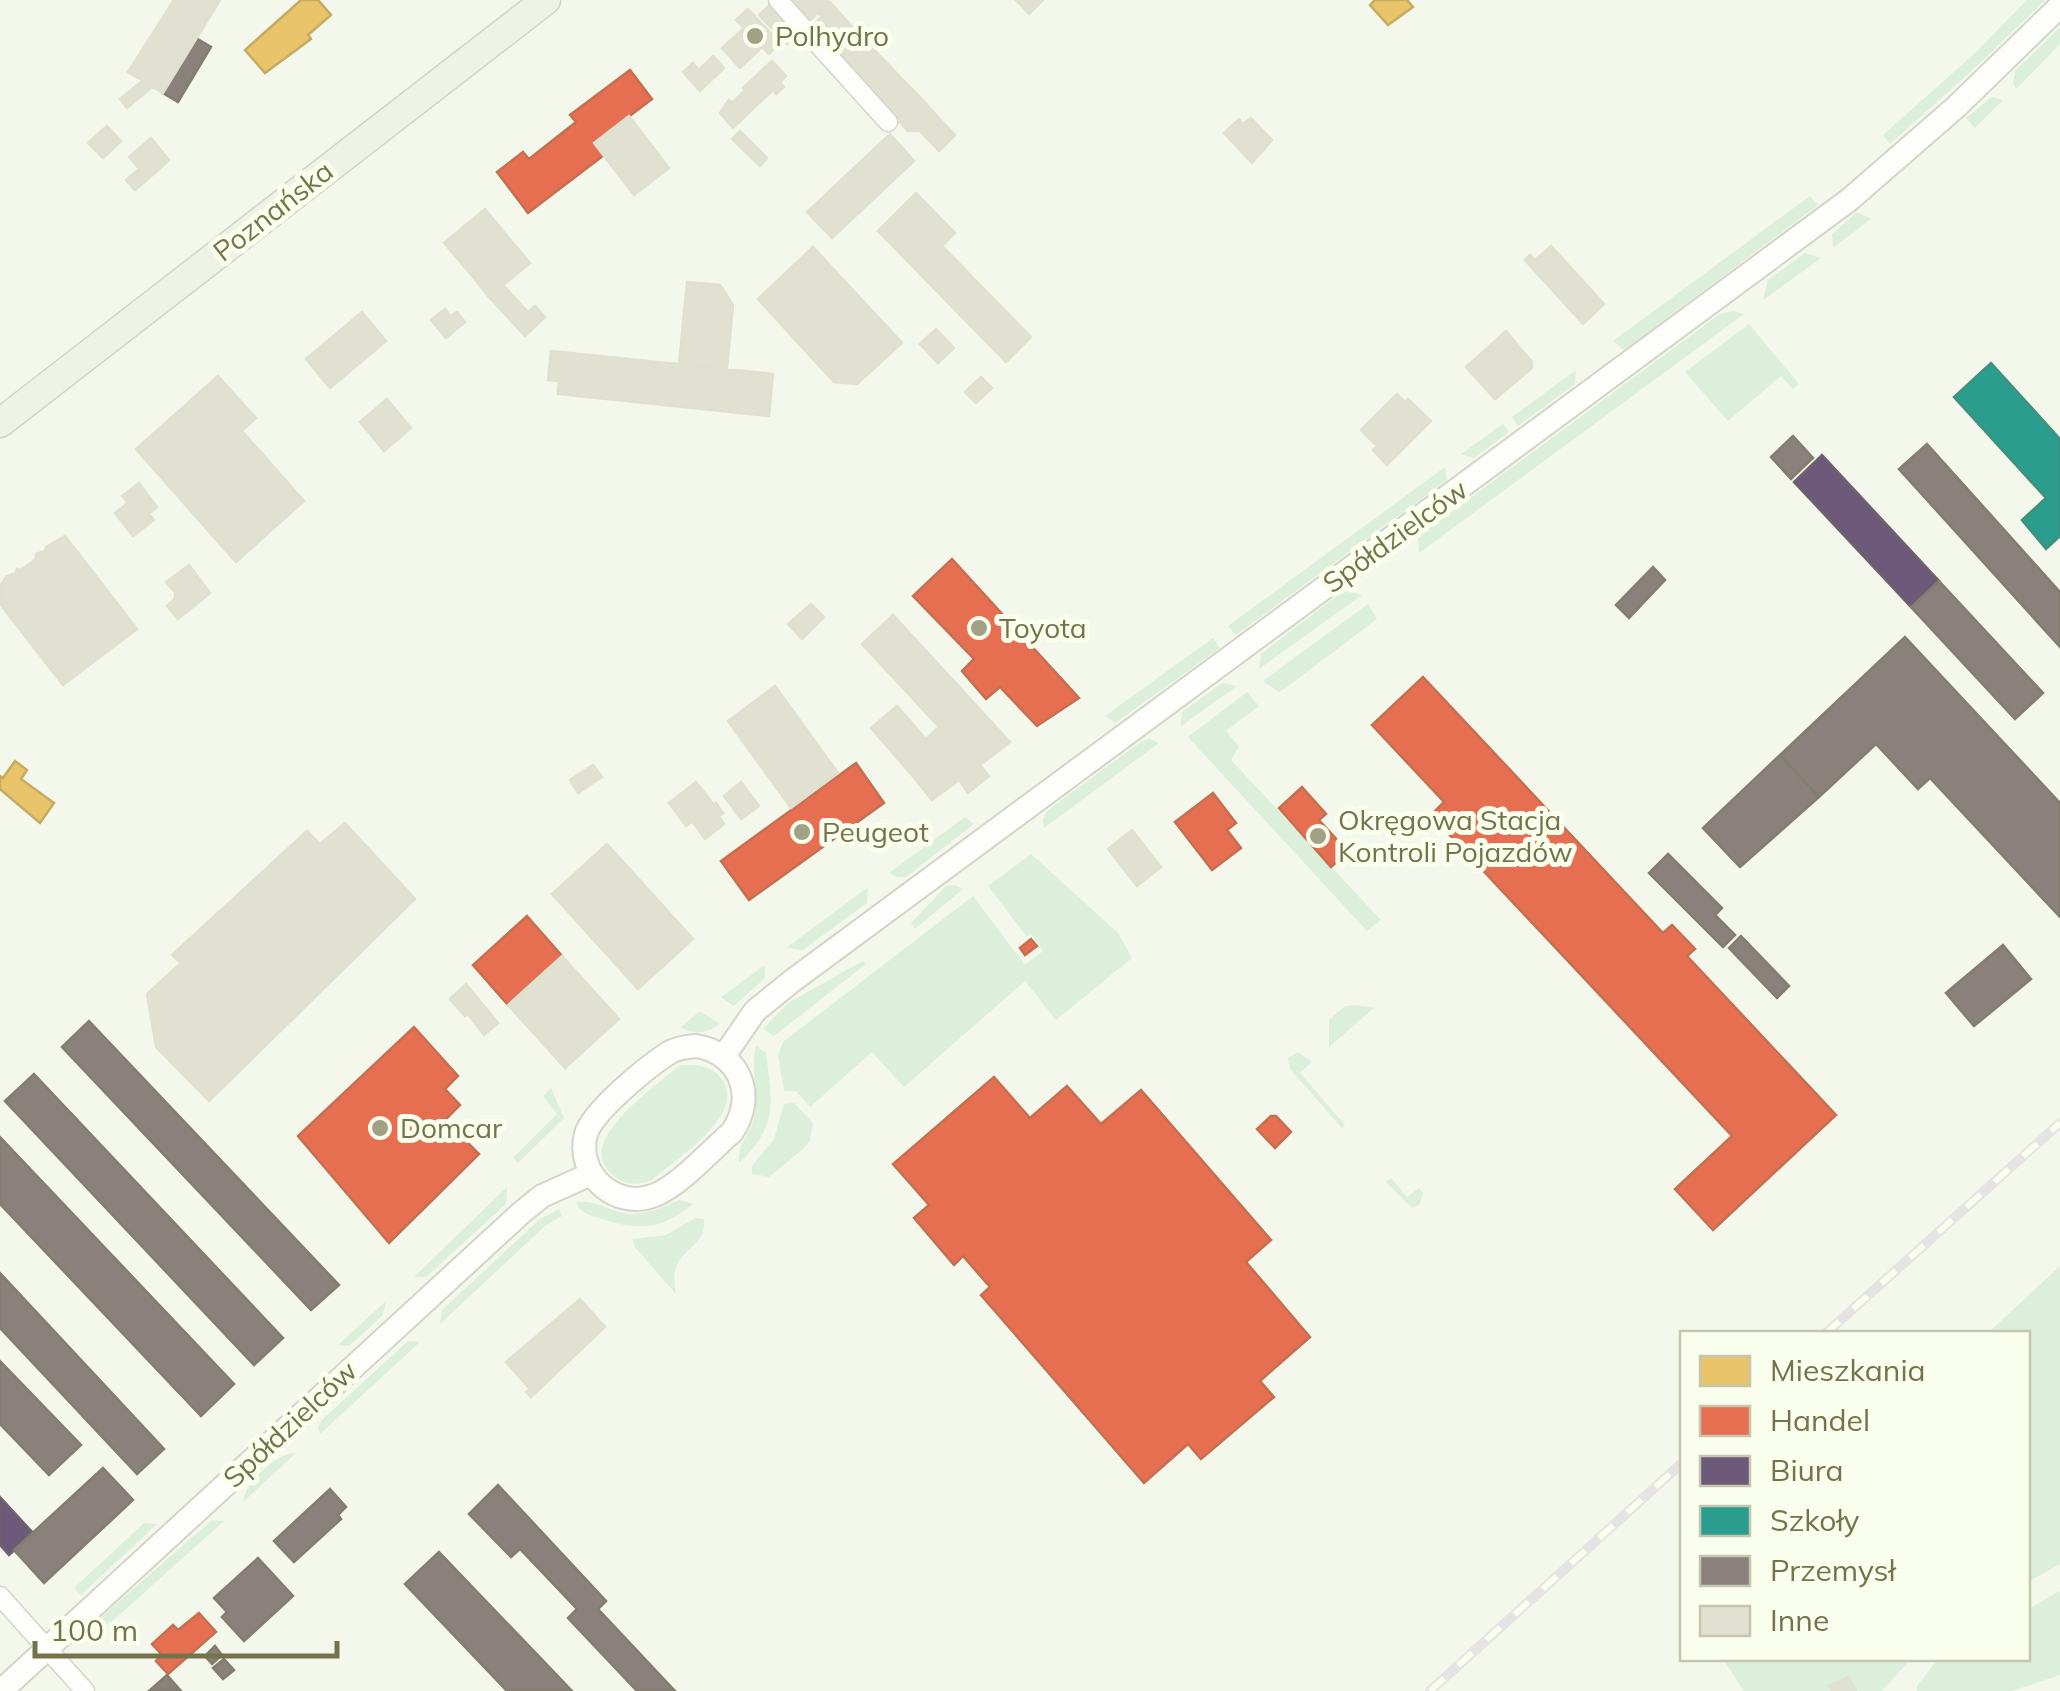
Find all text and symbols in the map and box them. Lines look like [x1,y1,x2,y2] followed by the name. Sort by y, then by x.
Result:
[775,18,889,53] place label: Polhydro
[744,25,766,47] marker: Polhydro
[206,153,340,268] street label: Poznańska
[1315,471,1474,600] street label: Spółdzielców
[999,610,1087,645] place label: Toyota
[968,617,990,639] marker: Toyota
[1338,802,1572,869] place label: Okręgowa Stacja Kontroli Pojazdów
[822,814,929,849] place label: Peugeot
[791,821,813,843] marker: Peugeot
[1307,825,1329,847] marker: Okręgowa Stacja Kontroli Pojazdów
[400,1110,503,1145] place label: Domcar
[369,1117,391,1139] marker: Domcar
[1680,1331,2030,1661] legend
[1770,1351,1926,1389] text: Mieszkania
[215,1353,364,1495] street label: Spółdzielców
[1770,1401,1870,1439] text: Handel
[1770,1451,1844,1489] text: Biura
[1770,1501,1860,1539] text: Szkoły
[1770,1551,1897,1589] text: Przemysł
[35,1596,338,1658] scale bar
[1770,1601,1829,1639] text: Inne
[50,1611,138,1649] text: 100 m

